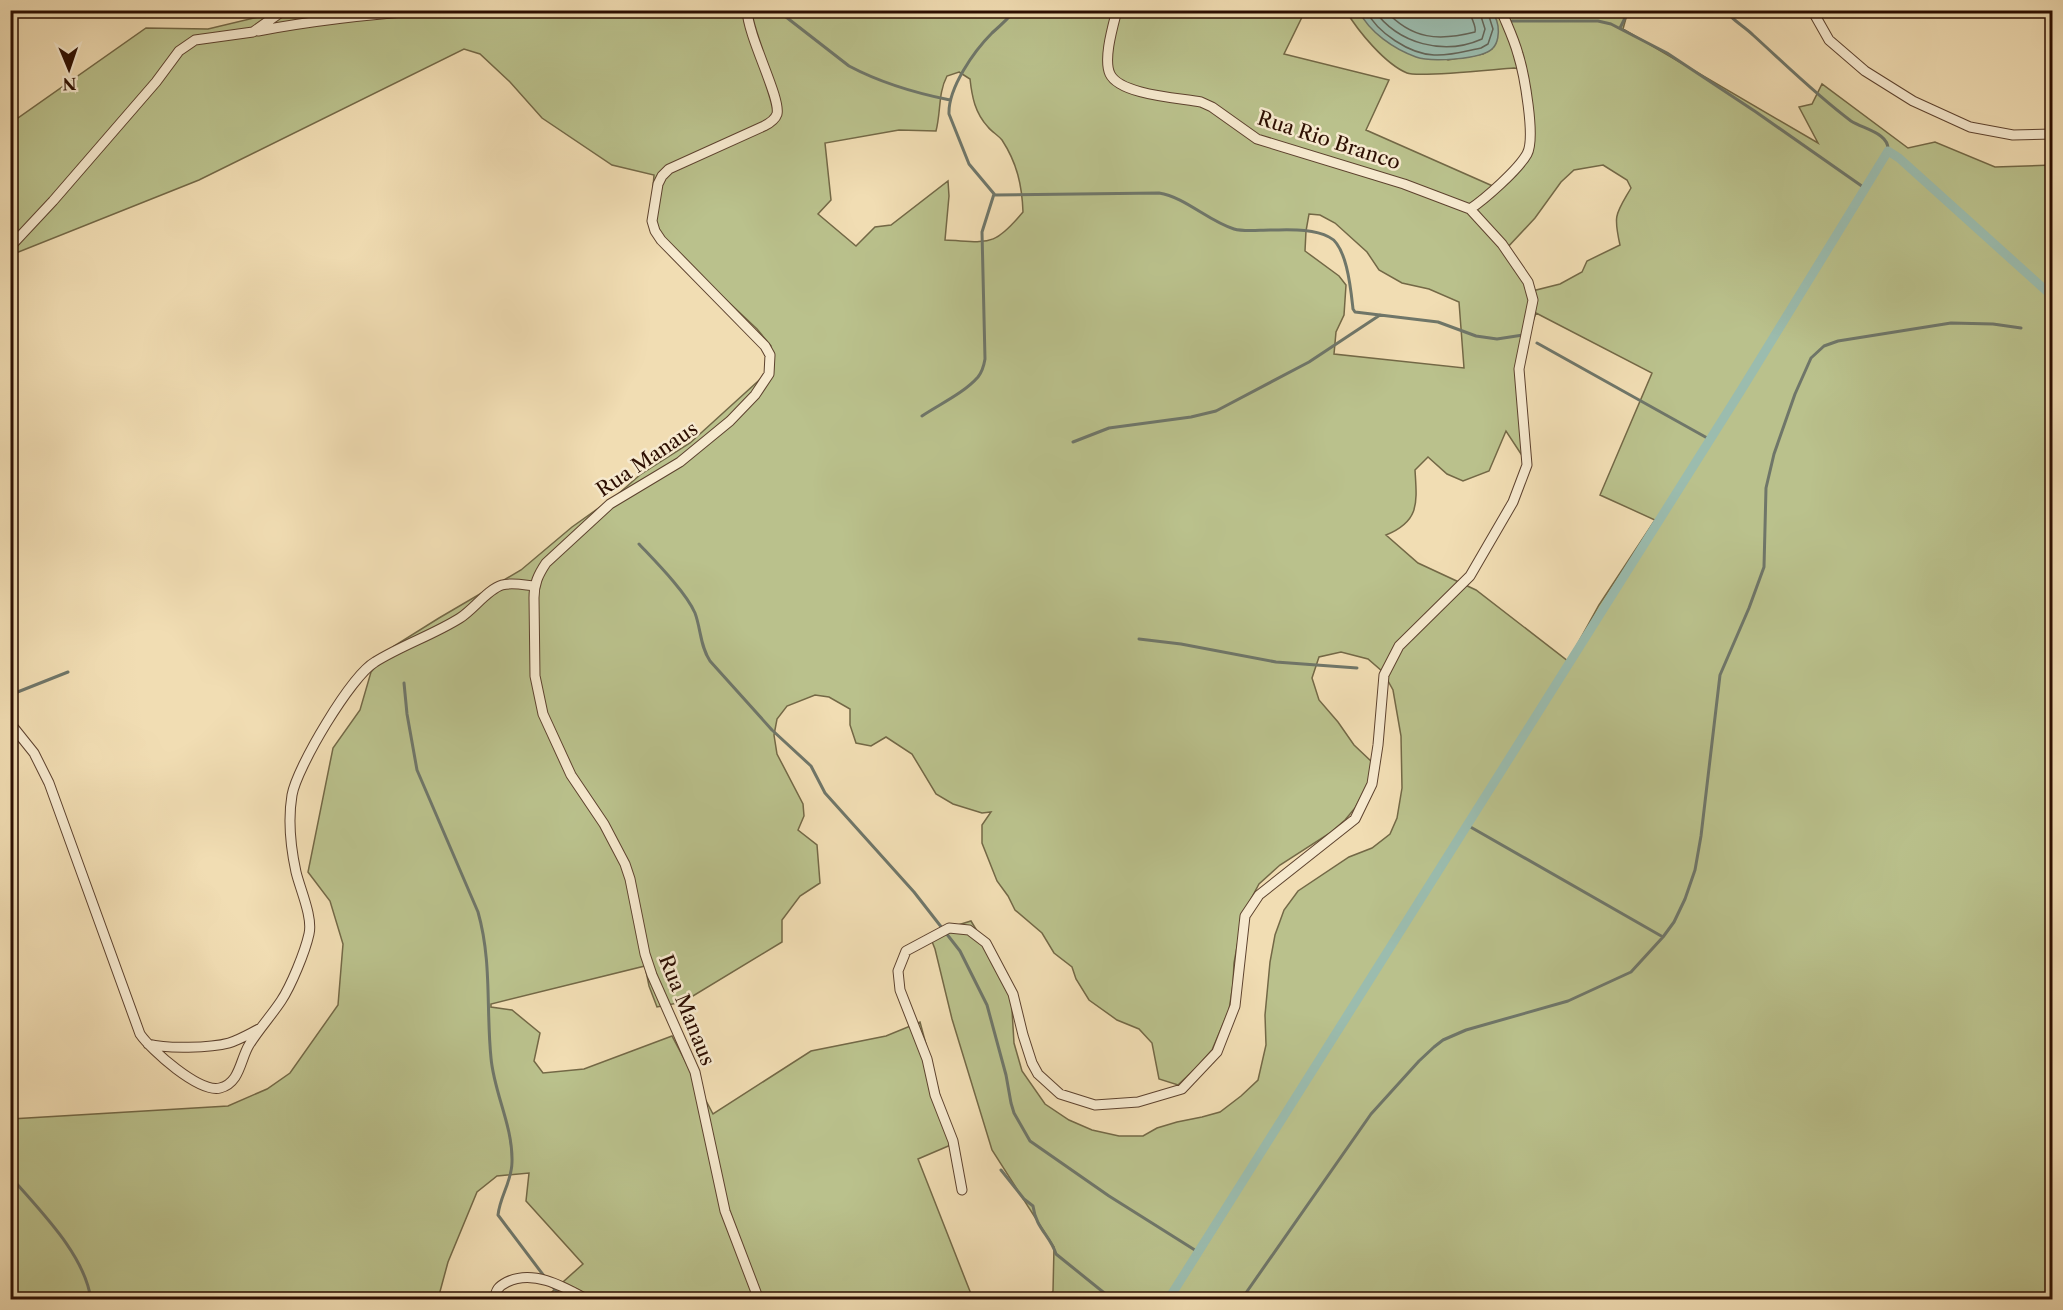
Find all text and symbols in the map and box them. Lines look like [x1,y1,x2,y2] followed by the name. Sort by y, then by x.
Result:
[39,39,99,99] north arrow
[62,74,77,94] text: N
[1254,106,1404,174] street label: Rua Rio Branco
[592,416,702,502] street label: Rua Manaus
[654,951,720,1069] street label: Rua Manaus

